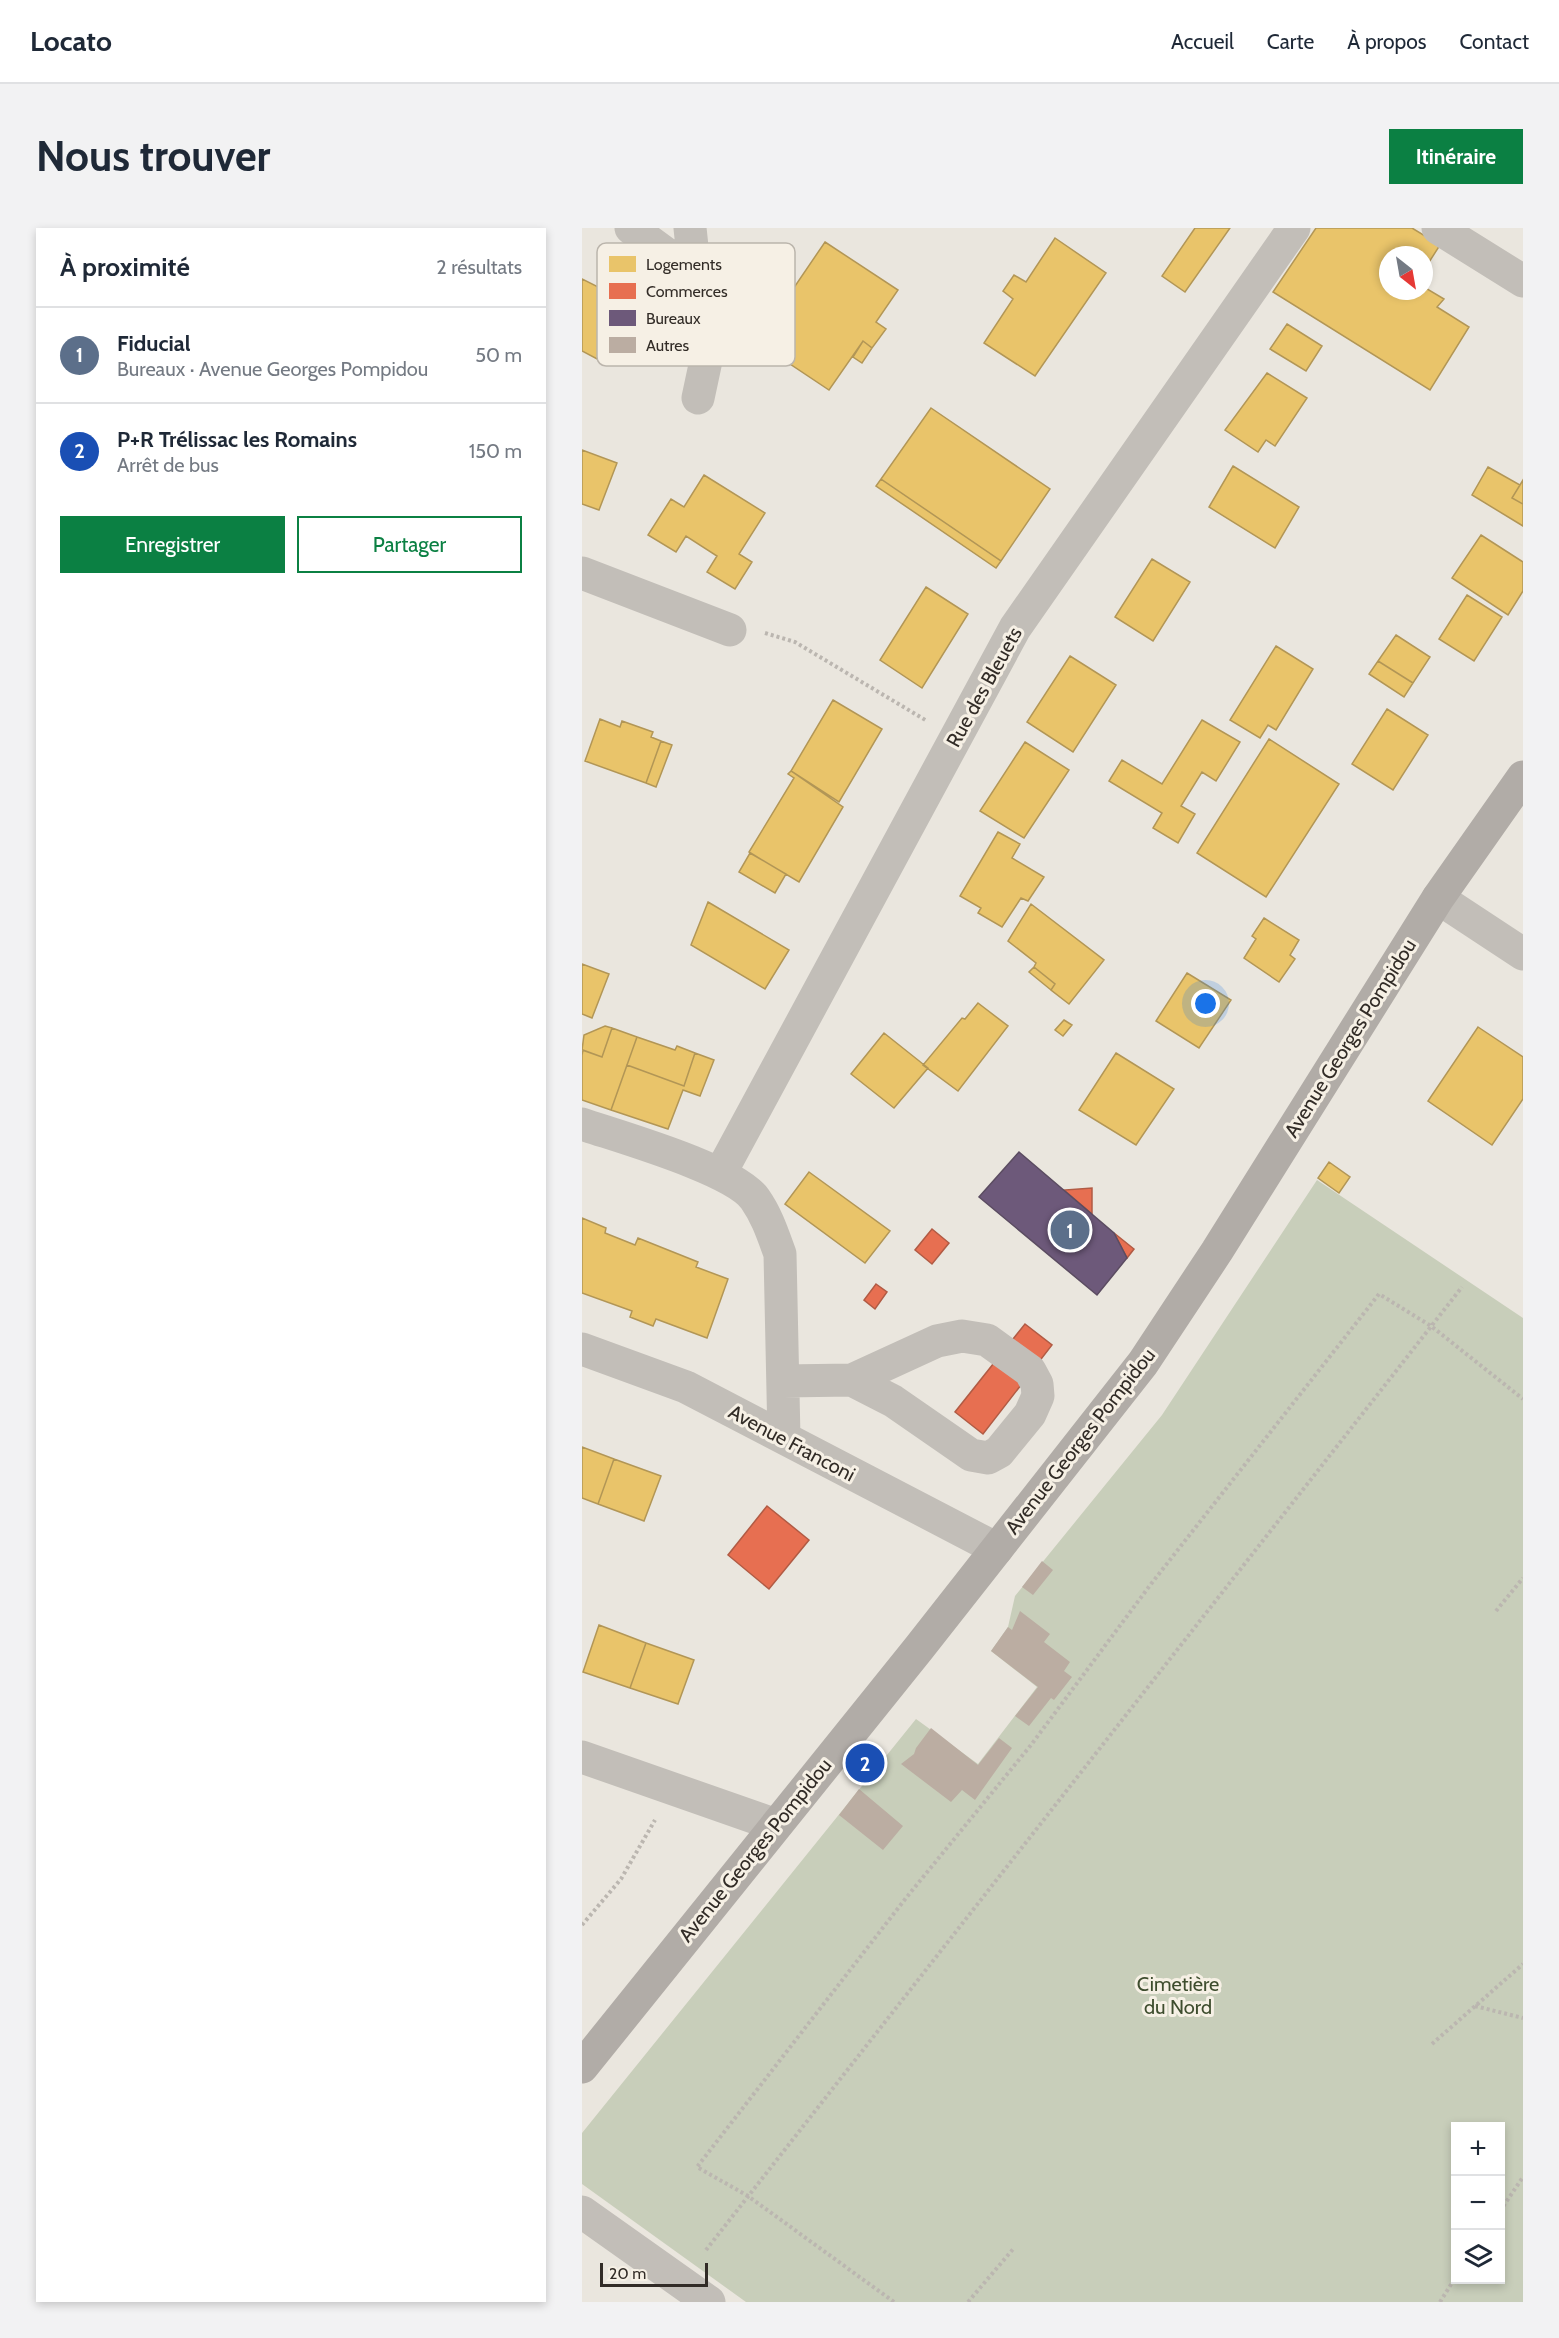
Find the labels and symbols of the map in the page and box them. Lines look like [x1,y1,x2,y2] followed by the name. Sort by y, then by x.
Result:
[597,243,795,366] legend
[1379,246,1433,300] north arrow
[646,255,722,274] text: Logements
[646,282,728,301] text: Commerces
[646,309,701,328] text: Bureaux
[646,336,689,355] text: Autres
[941,623,1027,751] street label: Rue des Bleuets
[1279,934,1421,1142] street label: Avenue Georges Pompidou
[1191,989,1220,1018] your location
[1050,1208,1090,1252] pin: 1
[1000,1343,1160,1539] street label: Avenue Georges Pompidou
[725,1400,859,1486] street label: Avenue Franconi
[846,1740,884,1786] pin: 2
[673,1753,837,1947] street label: Avenue Georges Pompidou
[1137,1972,1219,2019] park label: Cimetière du Nord
[600,2260,708,2288] scale bar

